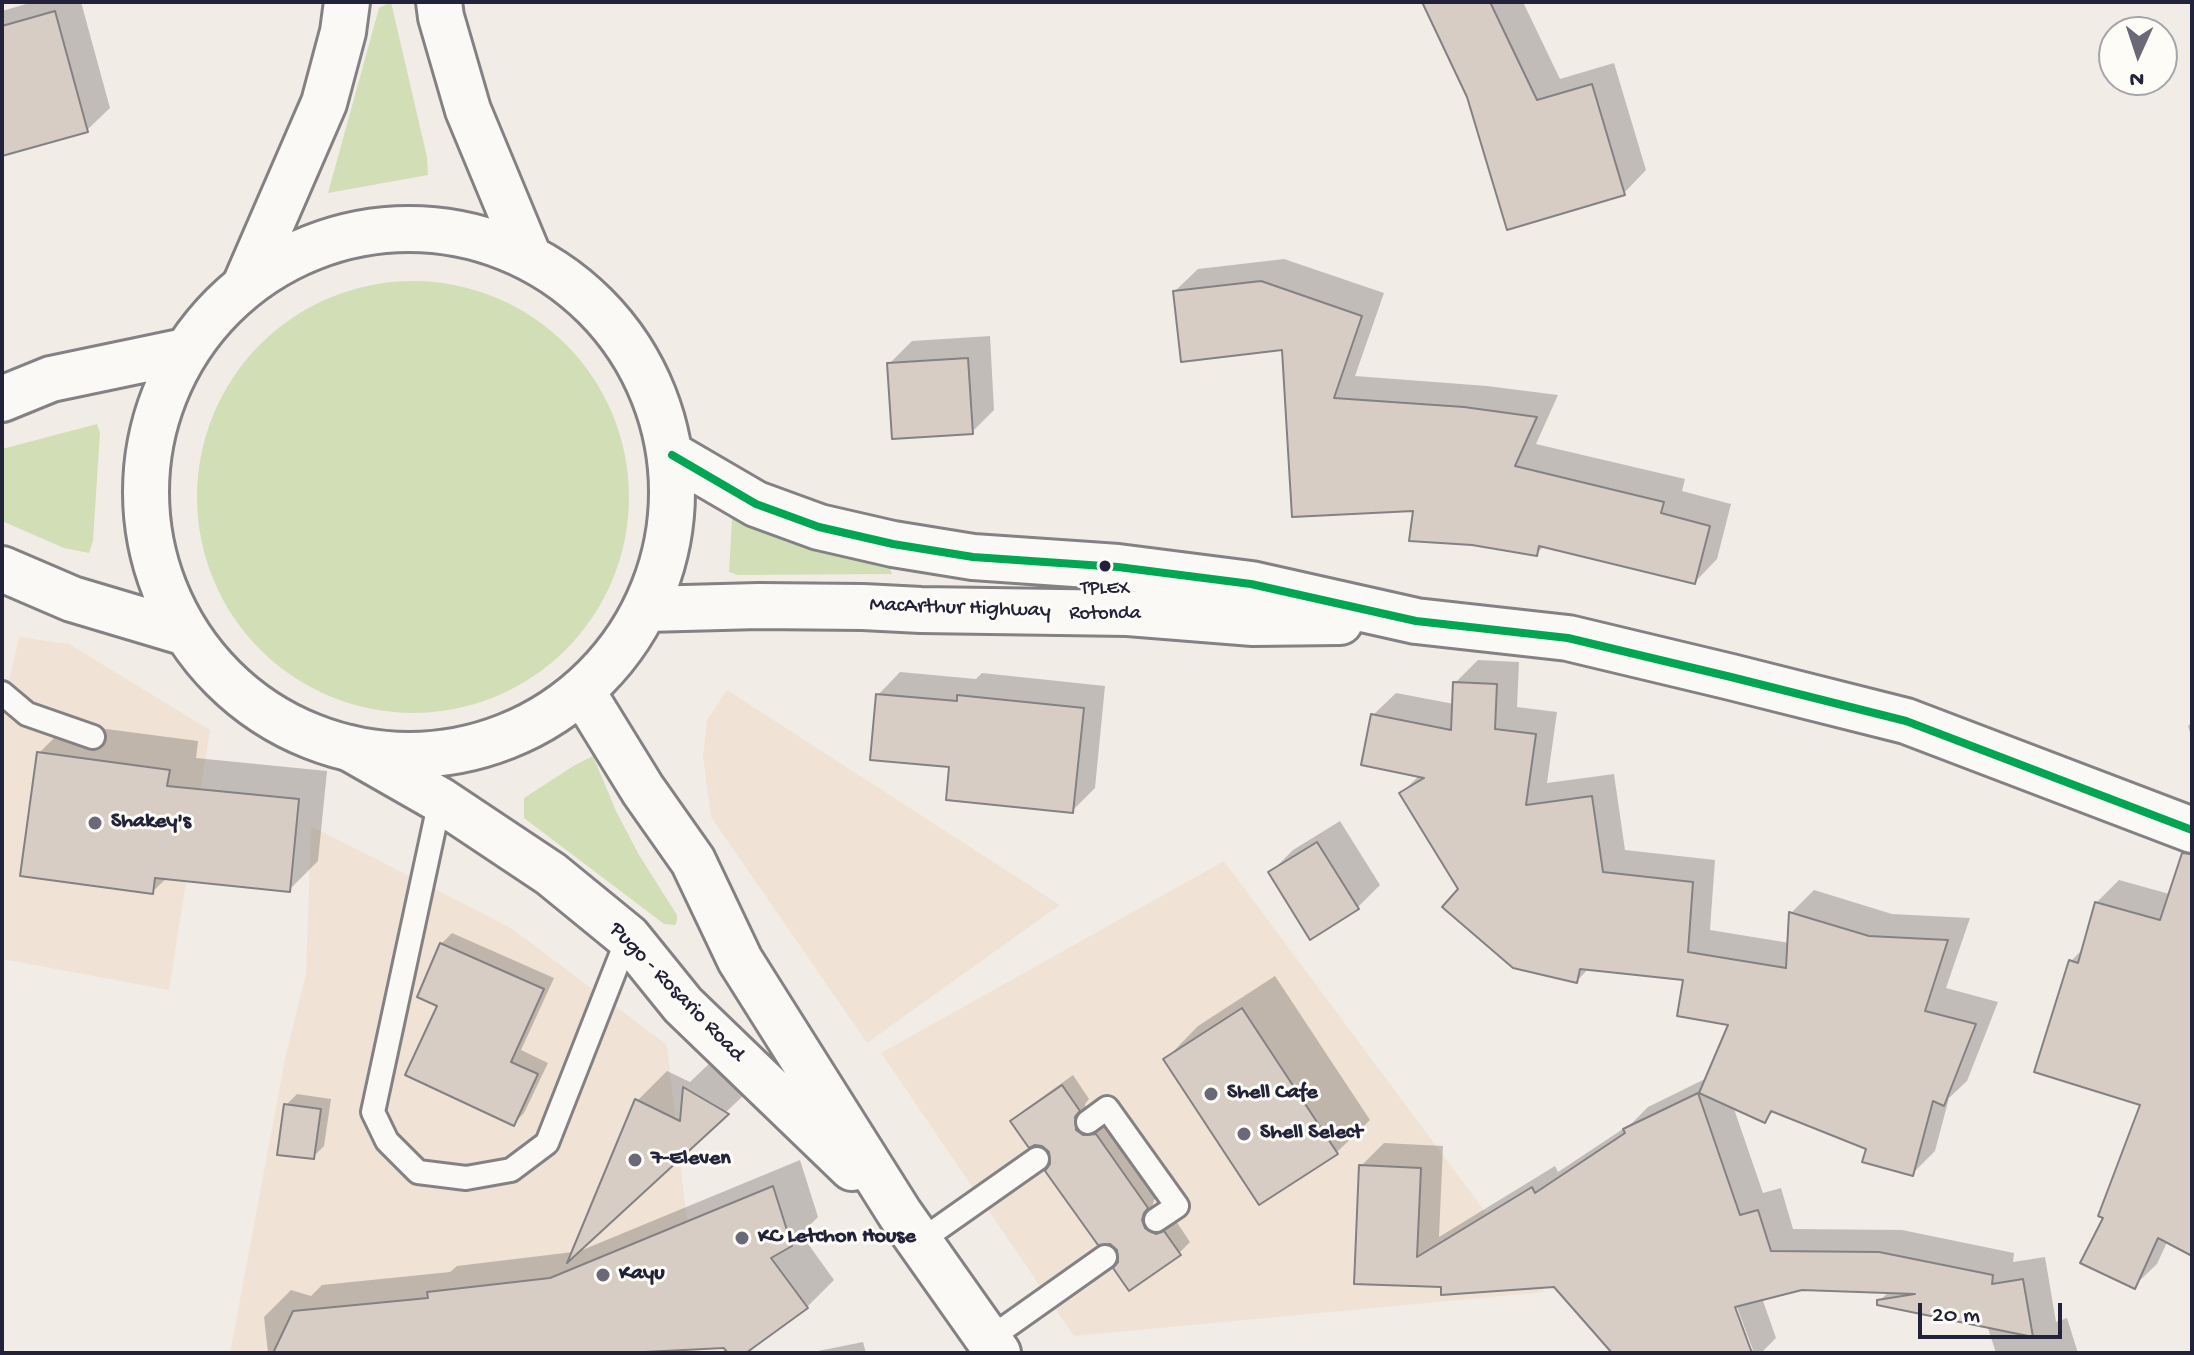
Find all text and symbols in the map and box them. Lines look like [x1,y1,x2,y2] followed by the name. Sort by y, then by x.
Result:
[2098,16,2178,96] north arrow
[2129,65,2145,91] text: N
[1097,558,1113,574] marker: TPLEX Rotonda
[1069,578,1141,625] place label: TPLEX Rotonda
[869,593,1051,625] street label: MacArthur Highway
[111,810,191,836] place label: Shakey's
[86,814,104,832] marker: Shakey's
[603,918,749,1068] street label: Pugo - Rosario Road
[1227,1081,1318,1107] place label: Shell Cafe
[1202,1085,1220,1103] marker: Shell Cafe
[1260,1121,1362,1147] place label: Shell Select
[1235,1125,1253,1143] marker: Shell Select
[651,1147,731,1173] place label: 7-Eleven
[626,1151,644,1169] marker: 7-Eleven
[758,1225,916,1251] place label: KC Letchon House
[733,1229,751,1247] marker: KC Letchon House
[619,1262,664,1288] place label: Kayu
[594,1266,612,1284] marker: Kayu
[1922,1287,2066,1337] scale bar
[1932,1302,1980,1331] text: 20 m

